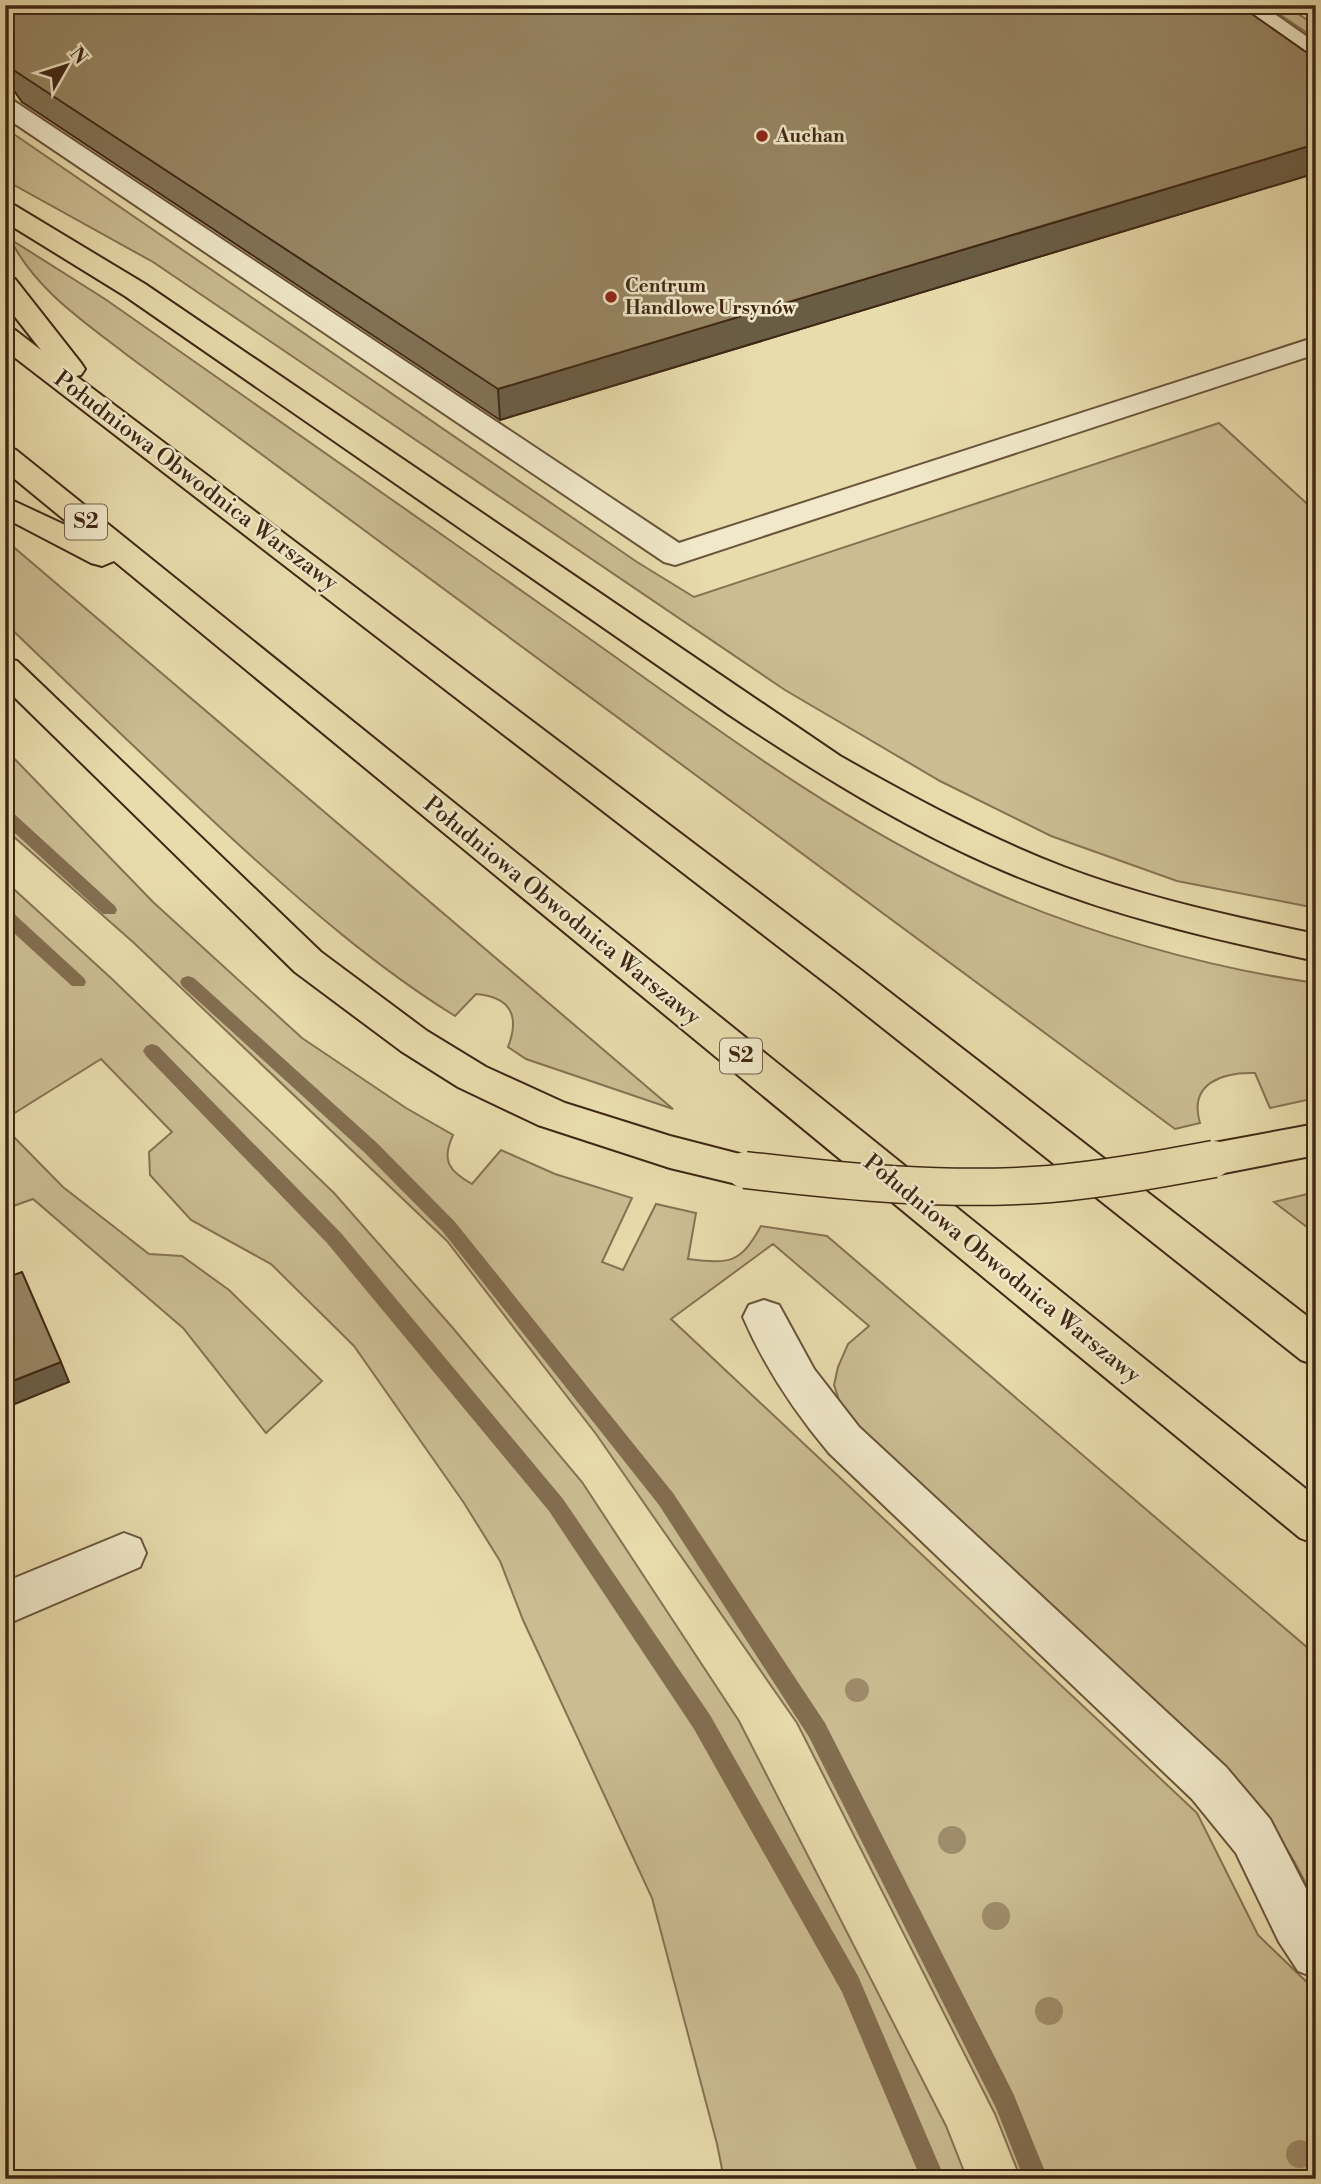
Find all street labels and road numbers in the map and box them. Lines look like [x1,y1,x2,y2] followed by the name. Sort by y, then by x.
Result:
[48,365,344,598] street label: Południowa Obwodnica Warszawy
[65,504,107,540] road number: S2
[418,790,707,1032] street label: Południowa Obwodnica Warszawy
[720,1038,762,1074] road number: S2
[858,1148,1147,1390] street label: Południowa Obwodnica Warszawy

